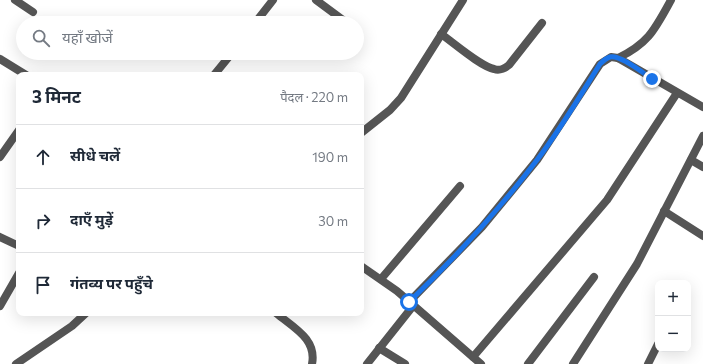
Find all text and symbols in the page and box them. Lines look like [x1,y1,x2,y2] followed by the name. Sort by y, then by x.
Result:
[16,16,364,60] search box
[30,27,52,49] icon: search
[62,28,113,46] text: यहाँ खोजें
[643,70,661,88] route end
[32,86,81,107] text: 3 मिनट
[280,89,348,105] text: पैदल · 220 m
[32,146,54,168] icon: ahead
[70,146,120,164] text: सीधे चलें
[312,149,348,165] text: 190 m
[32,210,54,232] icon: right
[70,210,113,228] text: दाएँ मुड़ें
[318,213,348,229] text: 30 m
[32,274,54,296] icon: arrive
[70,274,153,292] text: गंतव्य पर पहुँचे
[655,280,691,352] map controls
[655,280,691,316] button: +
[400,293,418,311] route start
[655,316,691,352] button: −

